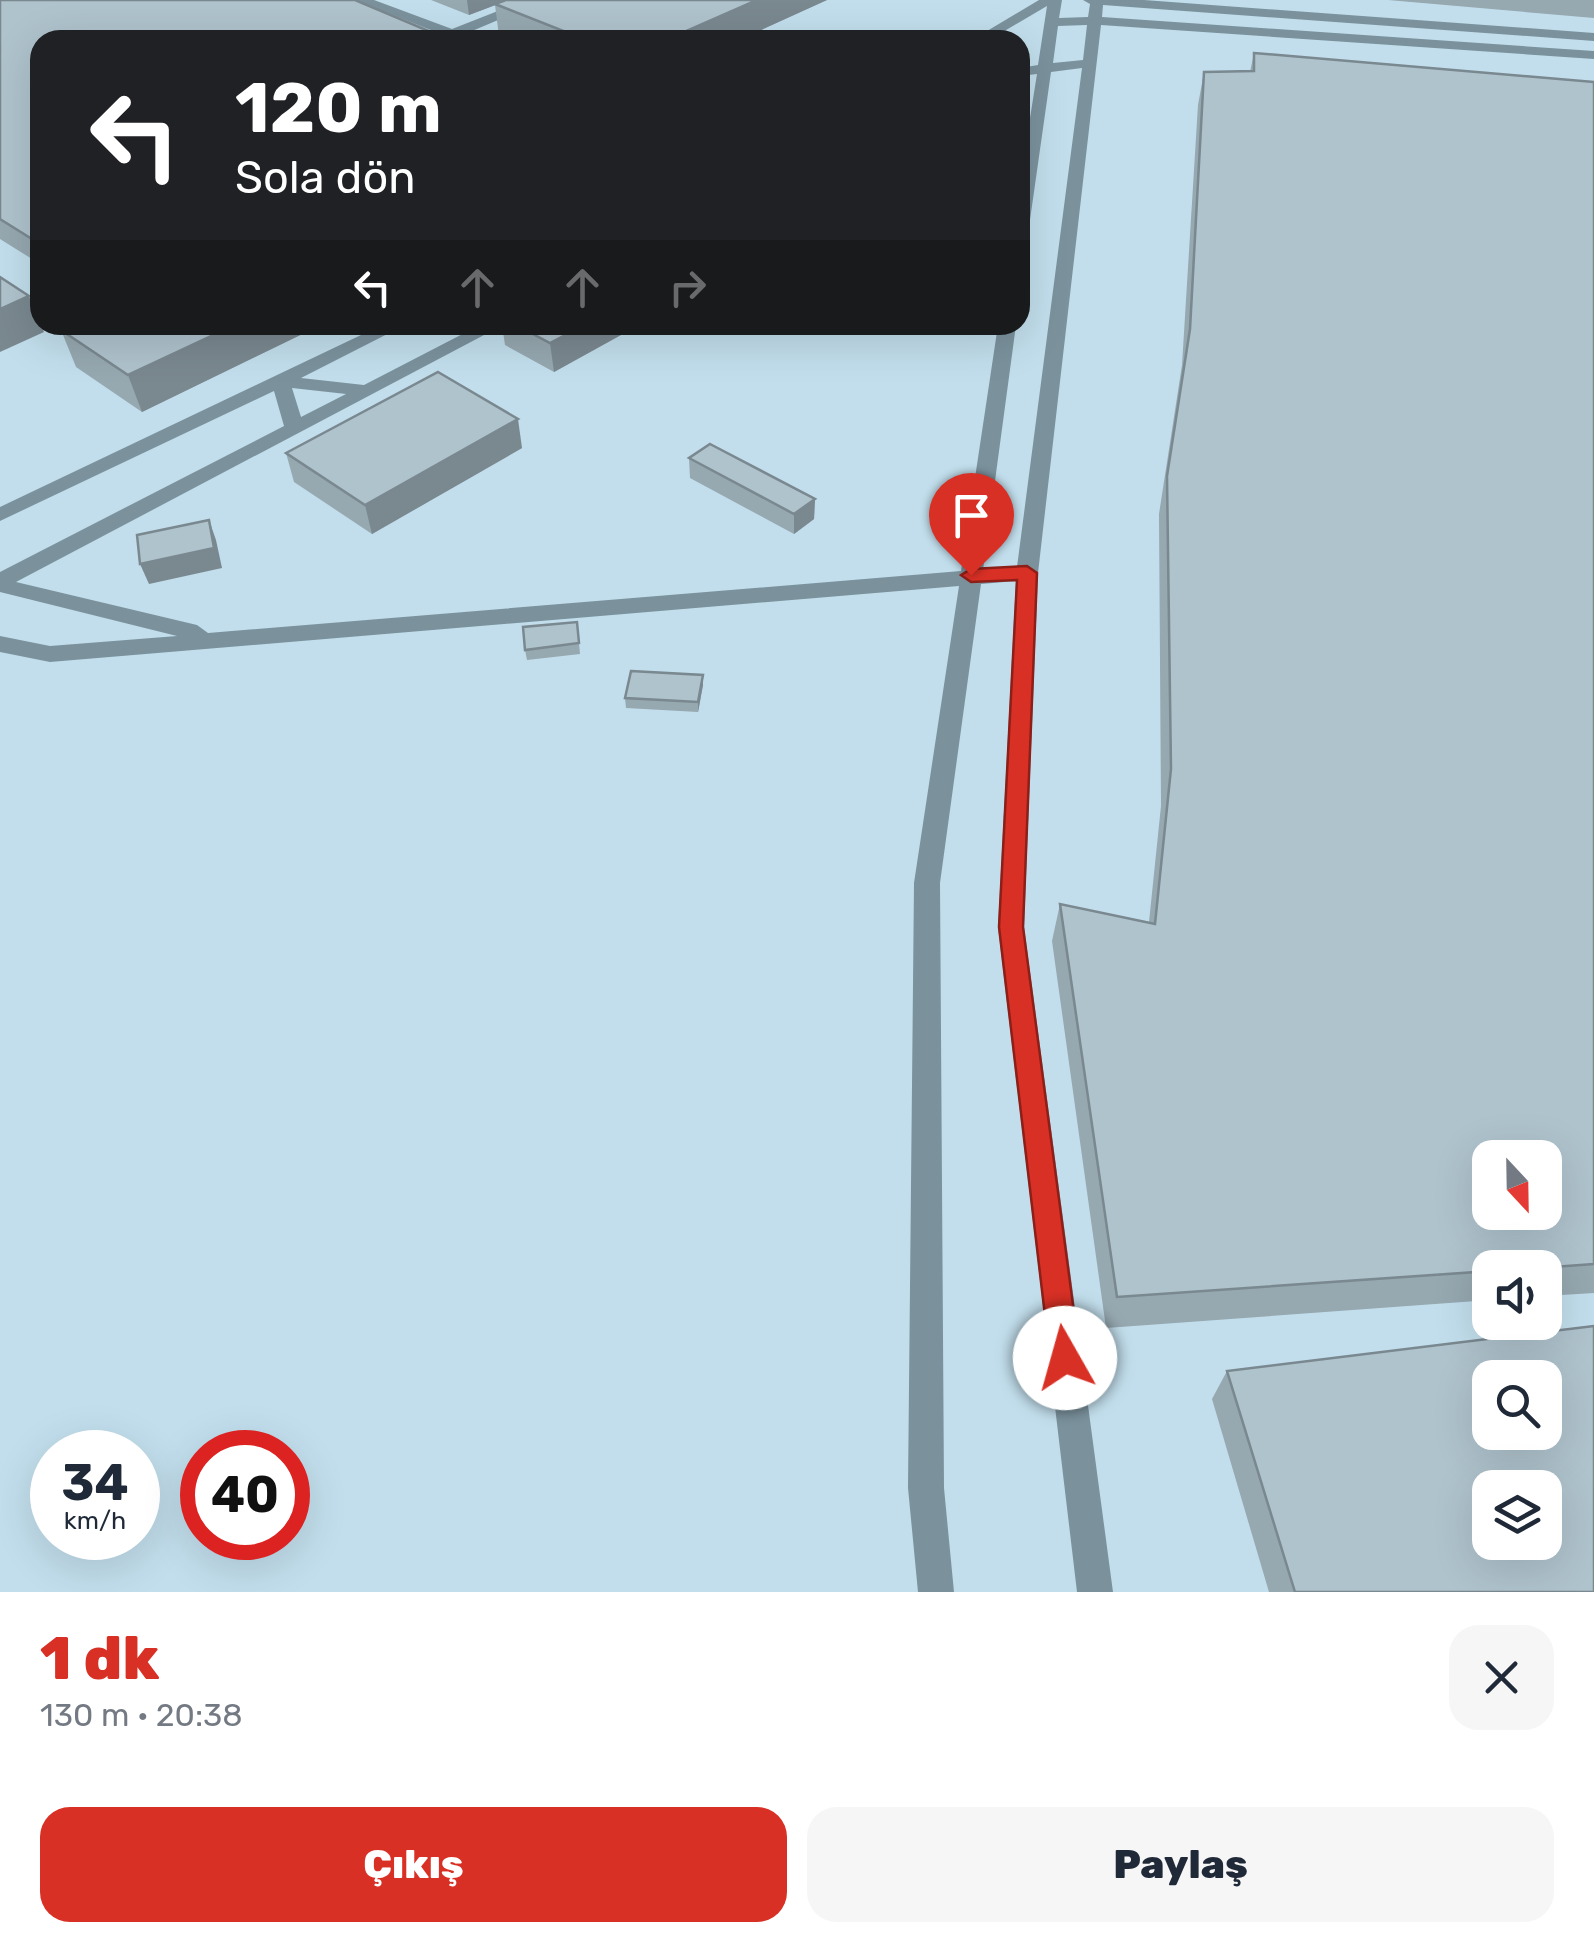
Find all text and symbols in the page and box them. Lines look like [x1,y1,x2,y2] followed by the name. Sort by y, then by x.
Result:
[235,67,442,150] text: 120 m
[70,70,200,200] icon: left
[235,151,416,204] text: Sola dön
[345,260,400,315] icon: left
[450,260,505,315] icon: ahead
[555,260,610,315] icon: ahead
[660,260,715,315] icon: right
[929,473,1014,576] pin
[944,488,999,543] icon: arrive
[1472,1140,1562,1230] north arrow
[1472,1140,1562,1560] map controls
[1472,1250,1562,1340] button: sound
[1013,1306,1117,1410] position arrow
[1472,1360,1562,1450] button: search
[180,1430,310,1560] speed limit sign: 40
[61,1453,129,1513] text: 34
[1472,1470,1562,1560] button: layers
[64,1506,126,1535] text: km/h
[40,1623,159,1694] text: 1 dk
[1449,1625,1554,1730] button: close
[40,1696,243,1734] text: 130 m · 20:38
[40,1807,787,1922] button: Çıkış
[807,1807,1554,1922] button: Paylaş

